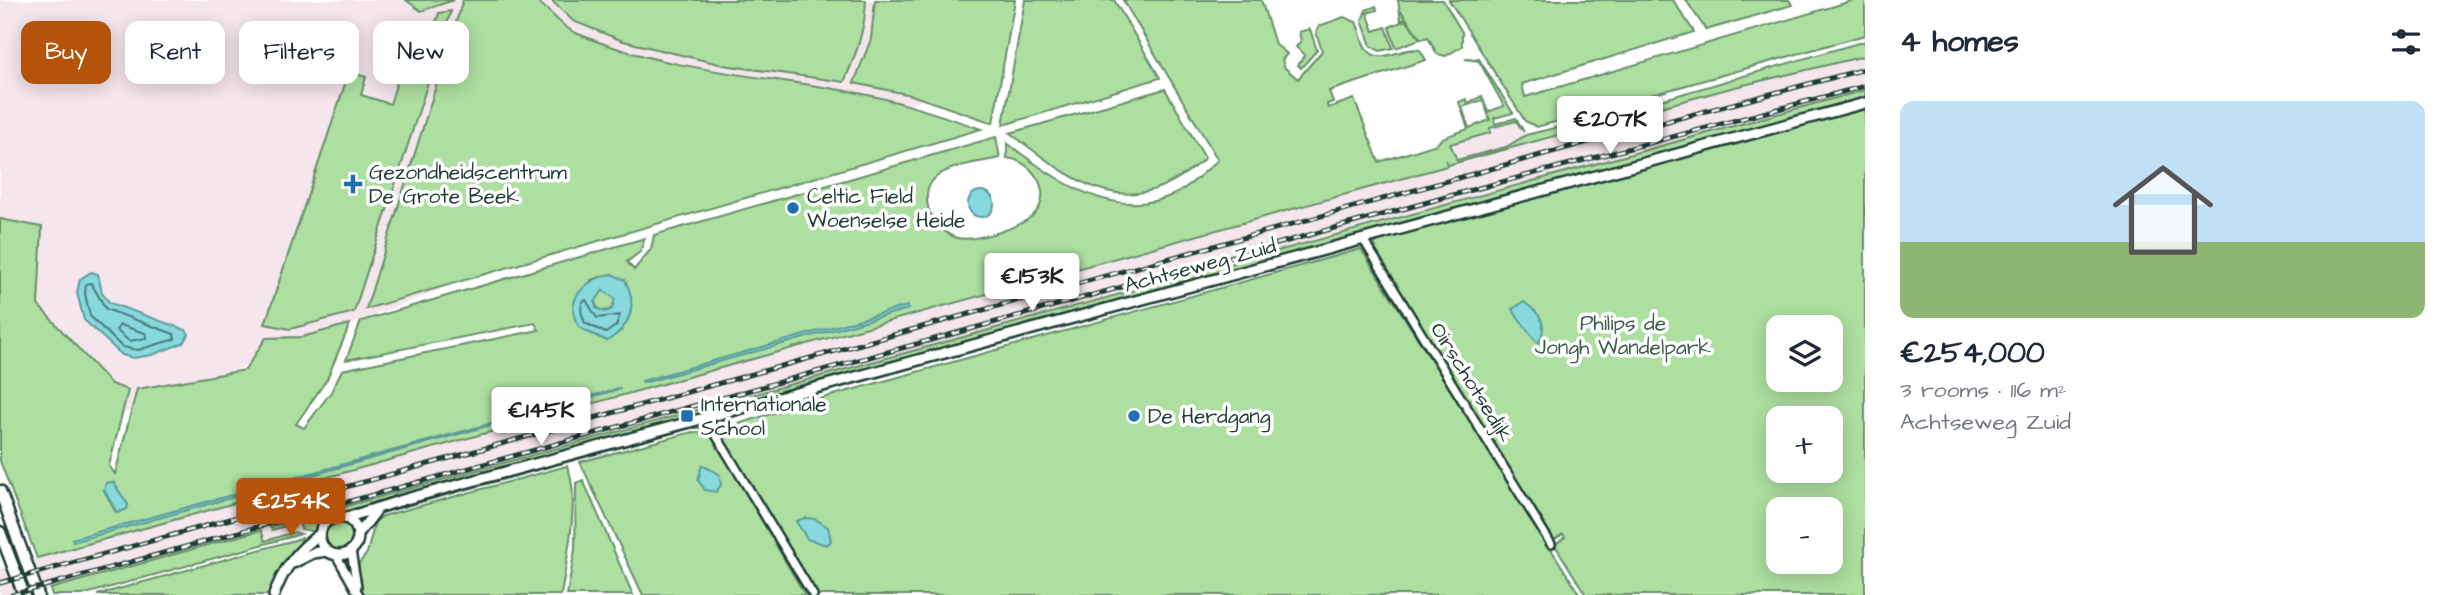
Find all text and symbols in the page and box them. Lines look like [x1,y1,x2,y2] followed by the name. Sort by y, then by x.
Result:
[21,21,111,84] chip: Buy
[125,21,225,84] chip: Rent
[239,21,359,84] chip: Filters
[373,21,469,84] chip: New
[1900,21,2019,63] text: 4 homes
[2387,23,2425,61] icon: filters
[1561,96,1659,156] pin: €207K
[1573,103,1647,135] text: €207K
[2100,147,2226,273] icon: home
[369,158,568,211] place label: Gezondheidscentrum De Grote Beek
[343,174,363,194] marker: Gezondheidscentrum De Grote Beek
[807,182,965,235] place label: Celtic Field Woenselse Heide
[785,200,801,216] marker: Celtic Field Woenselse Heide
[1121,231,1280,302] street label: Achtseweg Zuid
[983,254,1081,313] pin: €153K
[1000,260,1064,292] text: €153K
[1535,309,1711,364] park label: Philips de Jongh Wandelpark
[1766,315,1843,574] map controls
[1766,315,1843,392] button: layers
[1423,317,1520,448] street label: Oirschotsedijk
[1900,332,2045,374] text: €254,000
[1900,374,2067,406] text: 3 rooms · 116 m²
[492,388,590,447] pin: €145K
[701,390,827,443] place label: Internationale School
[507,394,575,426] text: €145K
[1148,402,1271,433] place label: De Herdgang
[1766,406,1843,483] button: +
[1900,406,2071,438] text: Achtseweg Zuid
[679,408,695,424] marker: Internationale School
[1126,408,1142,424] marker: De Herdgang
[242,478,340,538] pin: €254K
[252,485,330,517] text: €254K
[1766,497,1843,574] button: −

